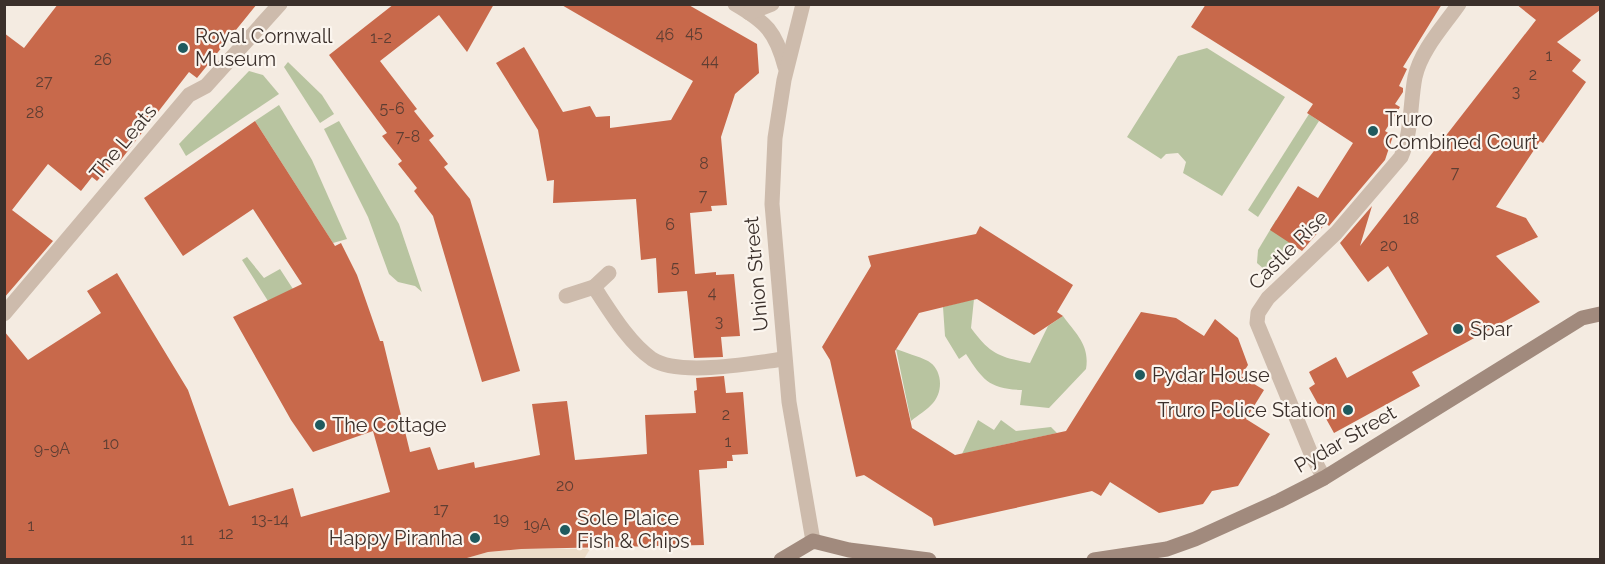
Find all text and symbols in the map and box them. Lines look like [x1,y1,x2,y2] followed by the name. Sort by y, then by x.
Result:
[685,23,703,42] house number: 45
[195,24,333,71] place label: Royal Cornwall Museum
[656,25,674,44] house number: 46
[370,28,392,47] house number: 1-2
[176,41,190,55] marker: Royal Cornwall Museum
[1546,46,1553,65] house number: 1
[94,50,112,69] house number: 26
[701,51,719,70] house number: 44
[1529,65,1537,84] house number: 2
[36,72,53,91] house number: 27
[1512,82,1520,101] house number: 3
[85,99,161,185] street label: The Leats
[379,99,405,118] house number: 5-6
[26,103,44,122] house number: 28
[1385,107,1538,154] place label: Truro Combined Court
[1366,124,1380,138] marker: Truro Combined Court
[396,127,420,146] house number: 7-8
[699,154,709,173] house number: 8
[1451,163,1460,182] house number: 7
[699,186,708,205] house number: 7
[1243,205,1333,295] street label: Castle Rise
[1403,209,1419,228] house number: 18
[665,215,675,234] house number: 6
[739,215,773,332] street label: Union Street
[1380,236,1398,255] house number: 20
[671,258,680,277] house number: 5
[708,283,717,302] house number: 4
[715,312,723,331] house number: 3
[1470,317,1512,341] place label: Spar
[1451,322,1465,336] marker: Spar
[1152,363,1270,387] place label: Pydar House
[1133,368,1147,382] marker: Pydar House
[1157,398,1336,422] place label: Truro Police Station
[1290,400,1400,478] street label: Pydar Street
[1341,403,1355,417] marker: Truro Police Station
[722,405,730,424] house number: 2
[332,413,447,437] place label: The Cottage
[313,418,327,432] marker: The Cottage
[725,432,732,451] house number: 1
[103,434,119,453] house number: 10
[34,439,70,458] house number: 9-9A
[556,476,574,495] house number: 20
[433,500,449,519] house number: 17
[577,506,690,553] place label: Sole Plaice Fish & Chips
[493,509,509,528] house number: 19
[251,510,289,529] house number: 13-14
[523,515,551,534] house number: 19A
[28,516,35,535] house number: 1
[558,523,572,537] marker: Sole Plaice Fish & Chips
[218,524,234,543] house number: 12
[329,526,463,550] place label: Happy Piranha
[180,530,194,549] house number: 11
[468,531,482,545] marker: Happy Piranha

